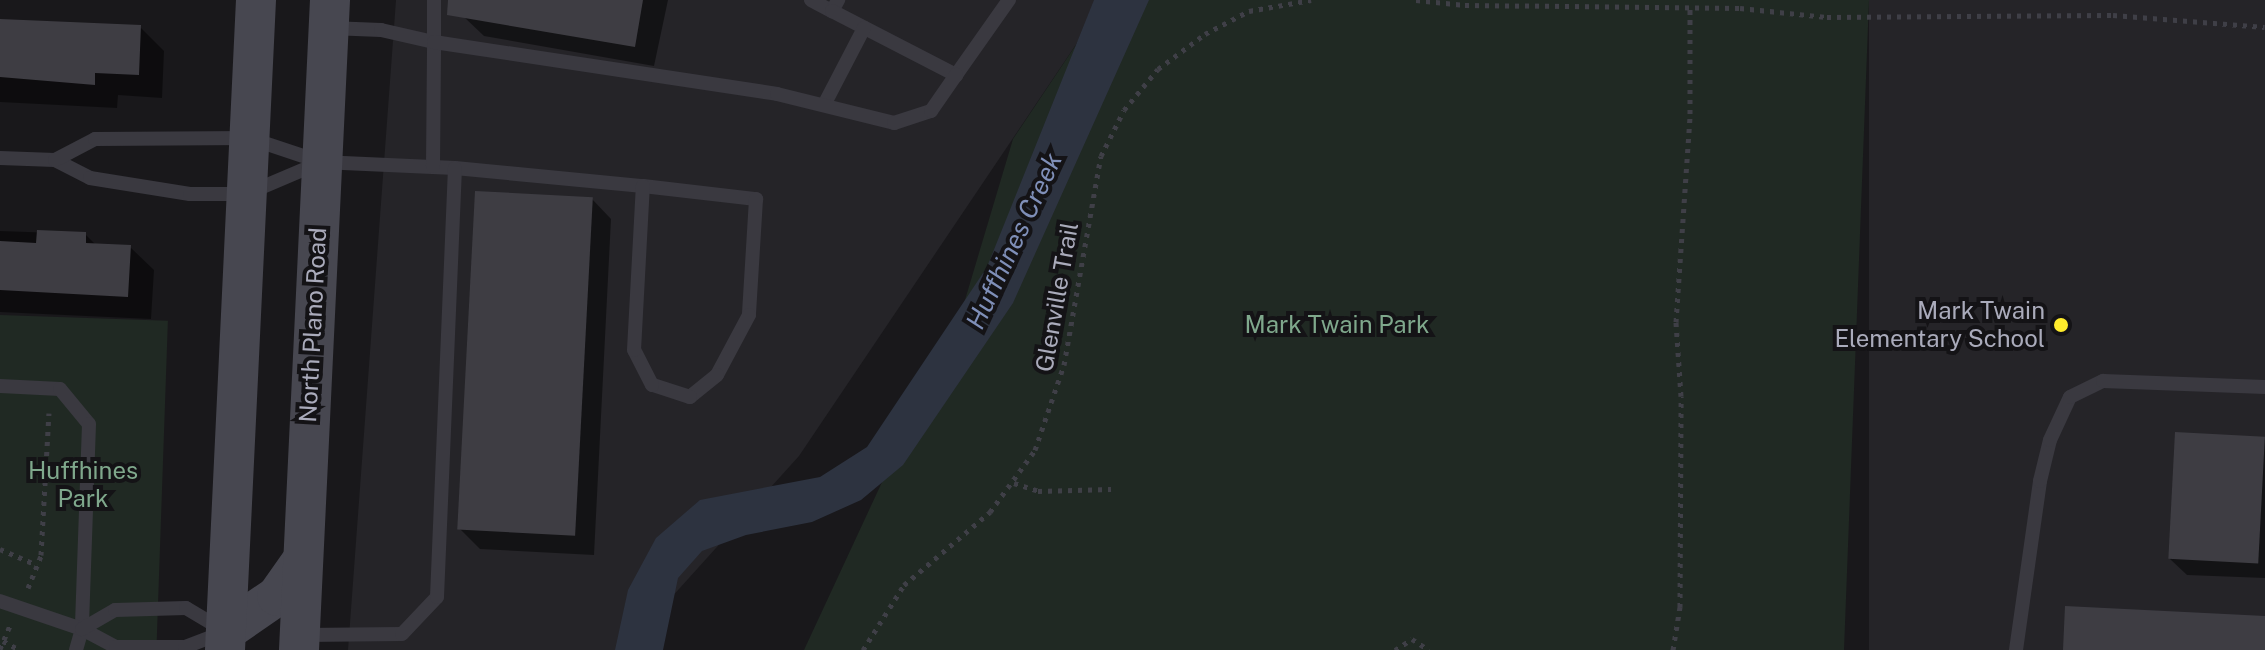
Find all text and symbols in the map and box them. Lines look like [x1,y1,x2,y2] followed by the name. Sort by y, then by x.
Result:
[959,148,1069,334] water label: Huffhines Creek
[1030,220,1084,374] street label: Glenville Trail
[294,227,332,423] street label: North Plano Road
[1834,297,2045,353] place label: Mark Twain Elementary School
[1244,311,1430,339] park label: Mark Twain Park
[2052,316,2070,334] marker: Mark Twain Elementary School
[28,457,138,513] park label: Huffhines Park

